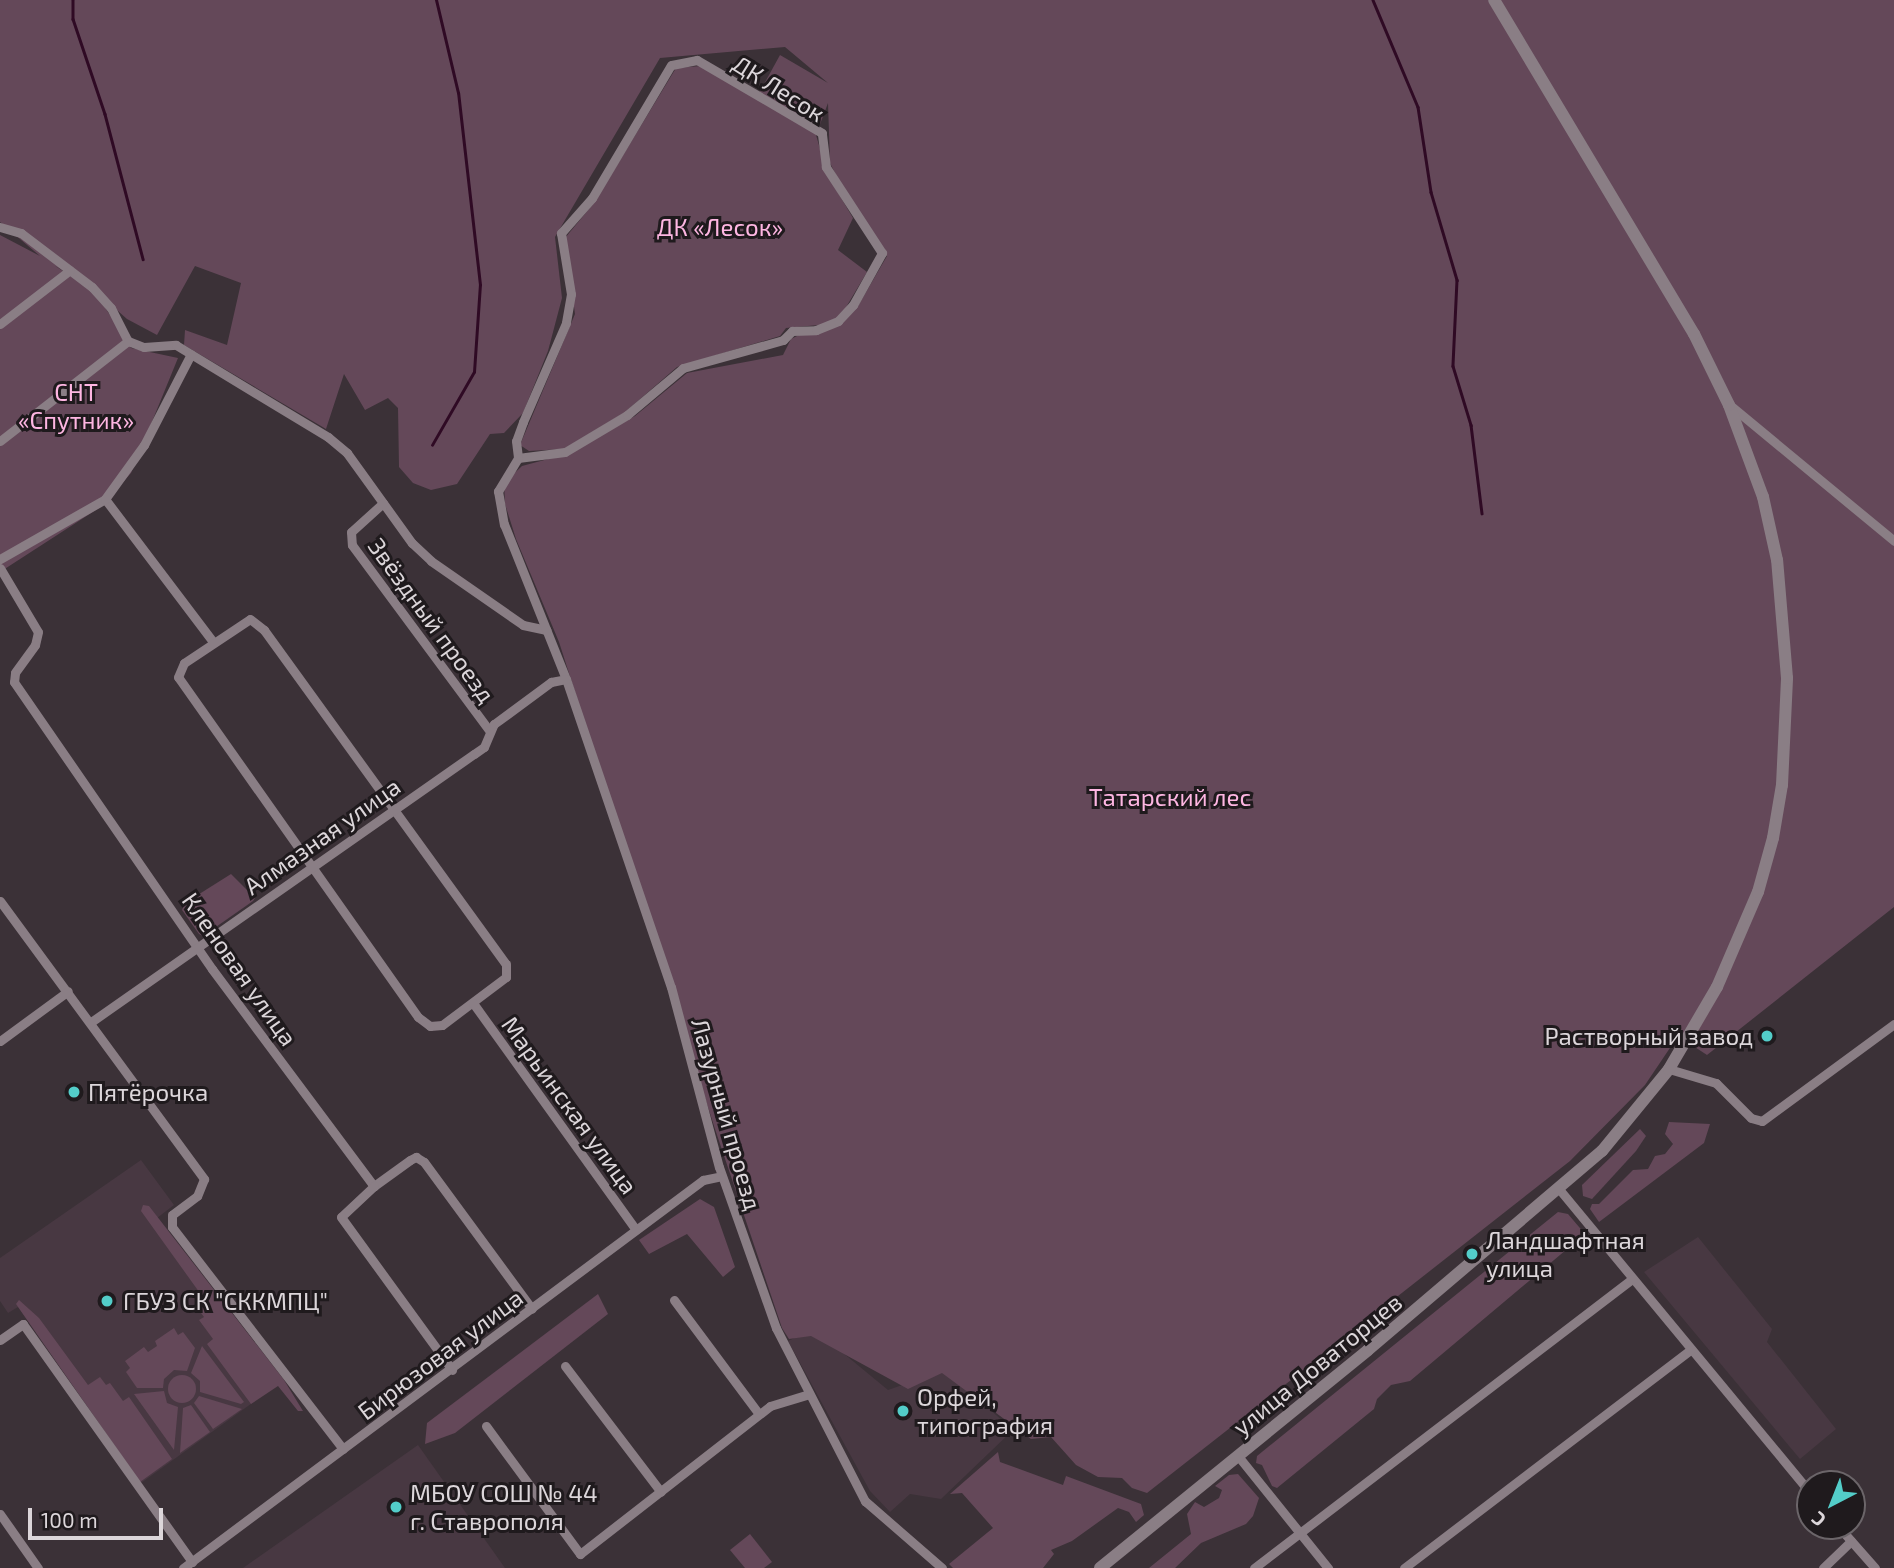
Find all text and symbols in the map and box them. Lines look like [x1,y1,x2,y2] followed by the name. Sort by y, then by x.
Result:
[728,48,830,128] street label: ДК Лесок
[657,213,783,241] park label: ДК «Лесок»
[18,378,134,434] park label: СНТ «Спутник»
[363,532,501,708] street label: Звёздный проезд
[238,771,406,901] street label: Алмазная улица
[1089,783,1251,811] park label: Татарский лес
[176,887,304,1051] street label: Кленовая улица
[496,1011,644,1199] street label: Марьинская улица
[686,1015,768,1213] street label: Лазурный проезд
[1544,1022,1753,1050] place label: Растворный завод
[1759,1028,1775,1044] marker: Растворный завод
[88,1078,208,1106] place label: Пятёрочка
[66,1084,82,1100] marker: Пятёрочка
[1486,1226,1645,1282] place label: Ландшафтная улица
[1464,1246,1480,1262] marker: Ландшафтная улица
[352,1283,528,1425] street label: Бирюзовая улица
[123,1287,328,1315] place label: ГБУЗ СК "СККМПЦ"
[1227,1287,1407,1441] street label: улица Доваторцев
[97,1291,117,1311] marker: ГБУЗ СК "СККМПЦ"
[917,1383,1053,1439] place label: Орфей, типография
[895,1403,911,1419] marker: Орфей, типография
[1796,1470,1866,1540] north arrow
[410,1479,598,1535] place label: МБОУ СОШ № 44 г. Ставрополя
[32,1494,166,1538] scale bar
[388,1499,404,1515] marker: МБОУ СОШ № 44 г. Ставрополя
[41,1507,98,1532] text: 100 m
[1806,1507,1830,1532] text: С

